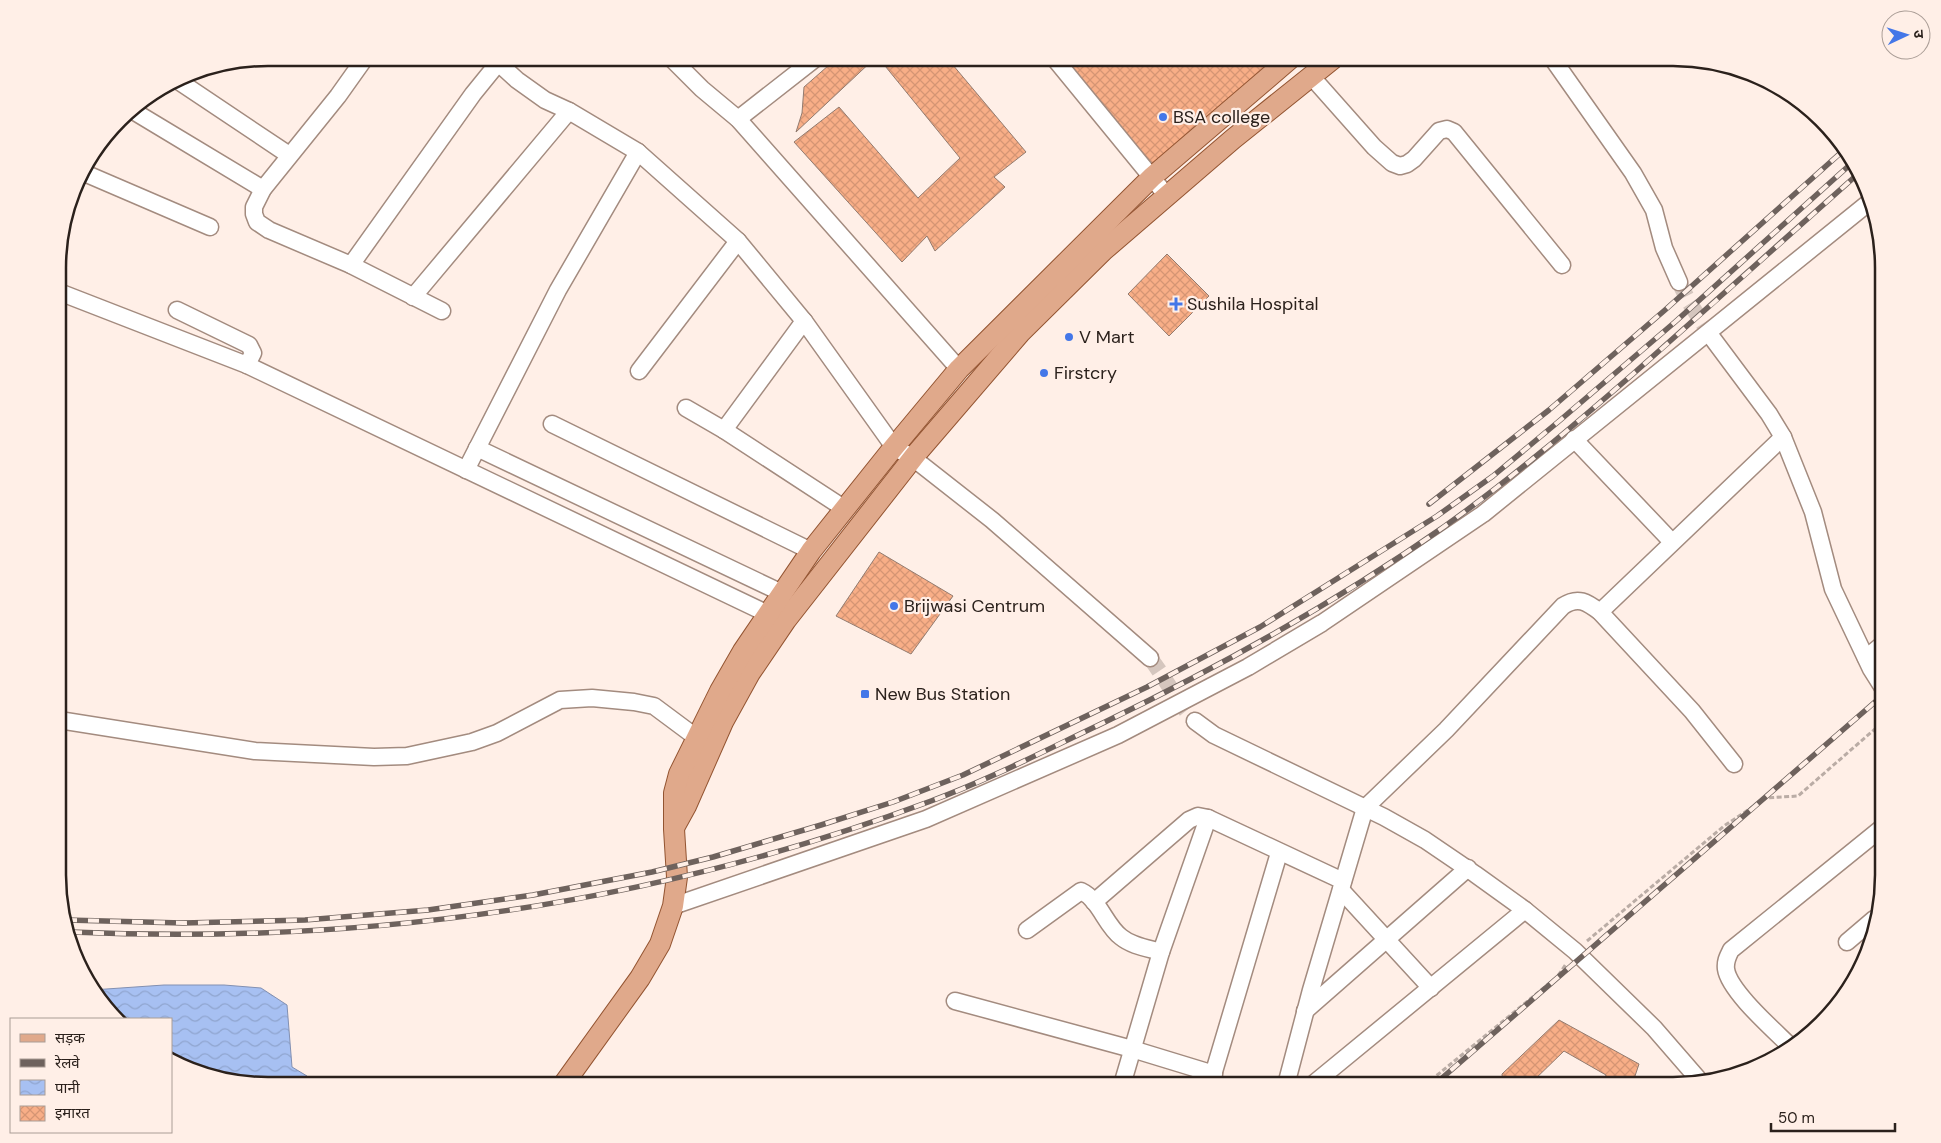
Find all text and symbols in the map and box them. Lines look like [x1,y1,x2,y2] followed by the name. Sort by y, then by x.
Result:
[1881,10,1931,60] north arrow
[1910,29,1928,40] text: उ
[1173,105,1270,129] place label: BSA college
[1157,111,1169,123] marker: BSA college
[1187,292,1318,316] place label: Sushila Hospital
[1169,297,1183,311] marker: Sushila Hospital
[1079,325,1134,349] place label: V Mart
[1063,331,1075,343] marker: V Mart
[1054,361,1117,385] place label: Firstcry
[1038,367,1050,379] marker: Firstcry
[904,594,1045,618] place label: Brijwasi Centrum
[888,600,900,612] marker: Brijwasi Centrum
[875,682,1010,706] place label: New Bus Station
[859,688,871,700] marker: New Bus Station
[10,1018,172,1133] legend
[55,1028,85,1048] text: सड़क
[54,1053,80,1073] text: रेलवे
[55,1078,81,1098] text: पानी
[1771,1100,1895,1132] scale bar
[55,1103,90,1123] text: इमारत
[1778,1108,1815,1128] text: 50 m

